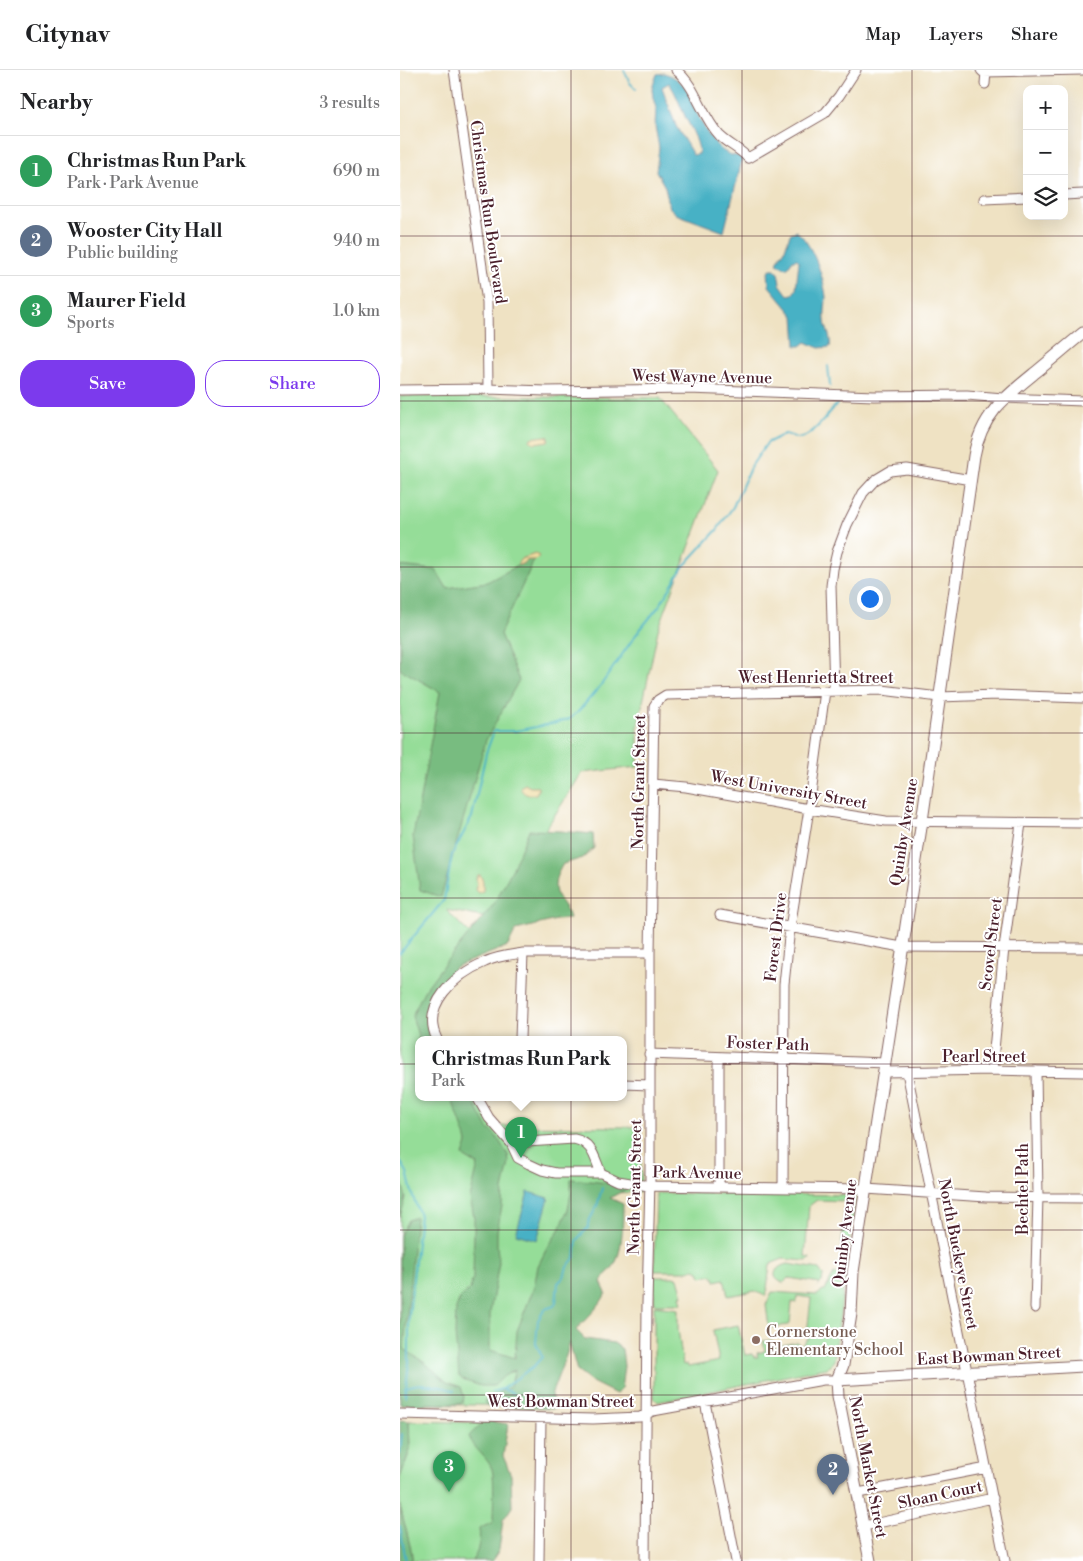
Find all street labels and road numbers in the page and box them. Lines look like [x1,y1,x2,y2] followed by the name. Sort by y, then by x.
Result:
[465,119,511,305] street label: Christmas Run Boulevard
[631,366,772,388] street label: West Wayne Avenue
[737,668,894,688] street label: West Henrietta Street
[628,714,650,850] street label: North Grant Street
[708,766,869,814] street label: West University Street
[886,777,922,888] street label: Quinby Avenue
[761,891,791,983] street label: Forest Drive
[975,896,1007,992] street label: Scovel Street
[726,1033,810,1055] street label: Foster Path
[942,1047,1026,1067] street label: Pearl Street
[624,1119,646,1255] street label: North Grant Street
[1013,1143,1033,1236] street label: Bechtel Path
[652,1162,742,1184] street label: Park Avenue
[934,1177,983,1332] street label: North Buckeye Street
[828,1178,862,1289] street label: Quinby Avenue
[916,1342,1062,1370] street label: East Bowman Street
[486,1392,635,1412] street label: West Bowman Street
[844,1394,892,1540] street label: North Market Street
[896,1476,985,1514] street label: Sloan Court

